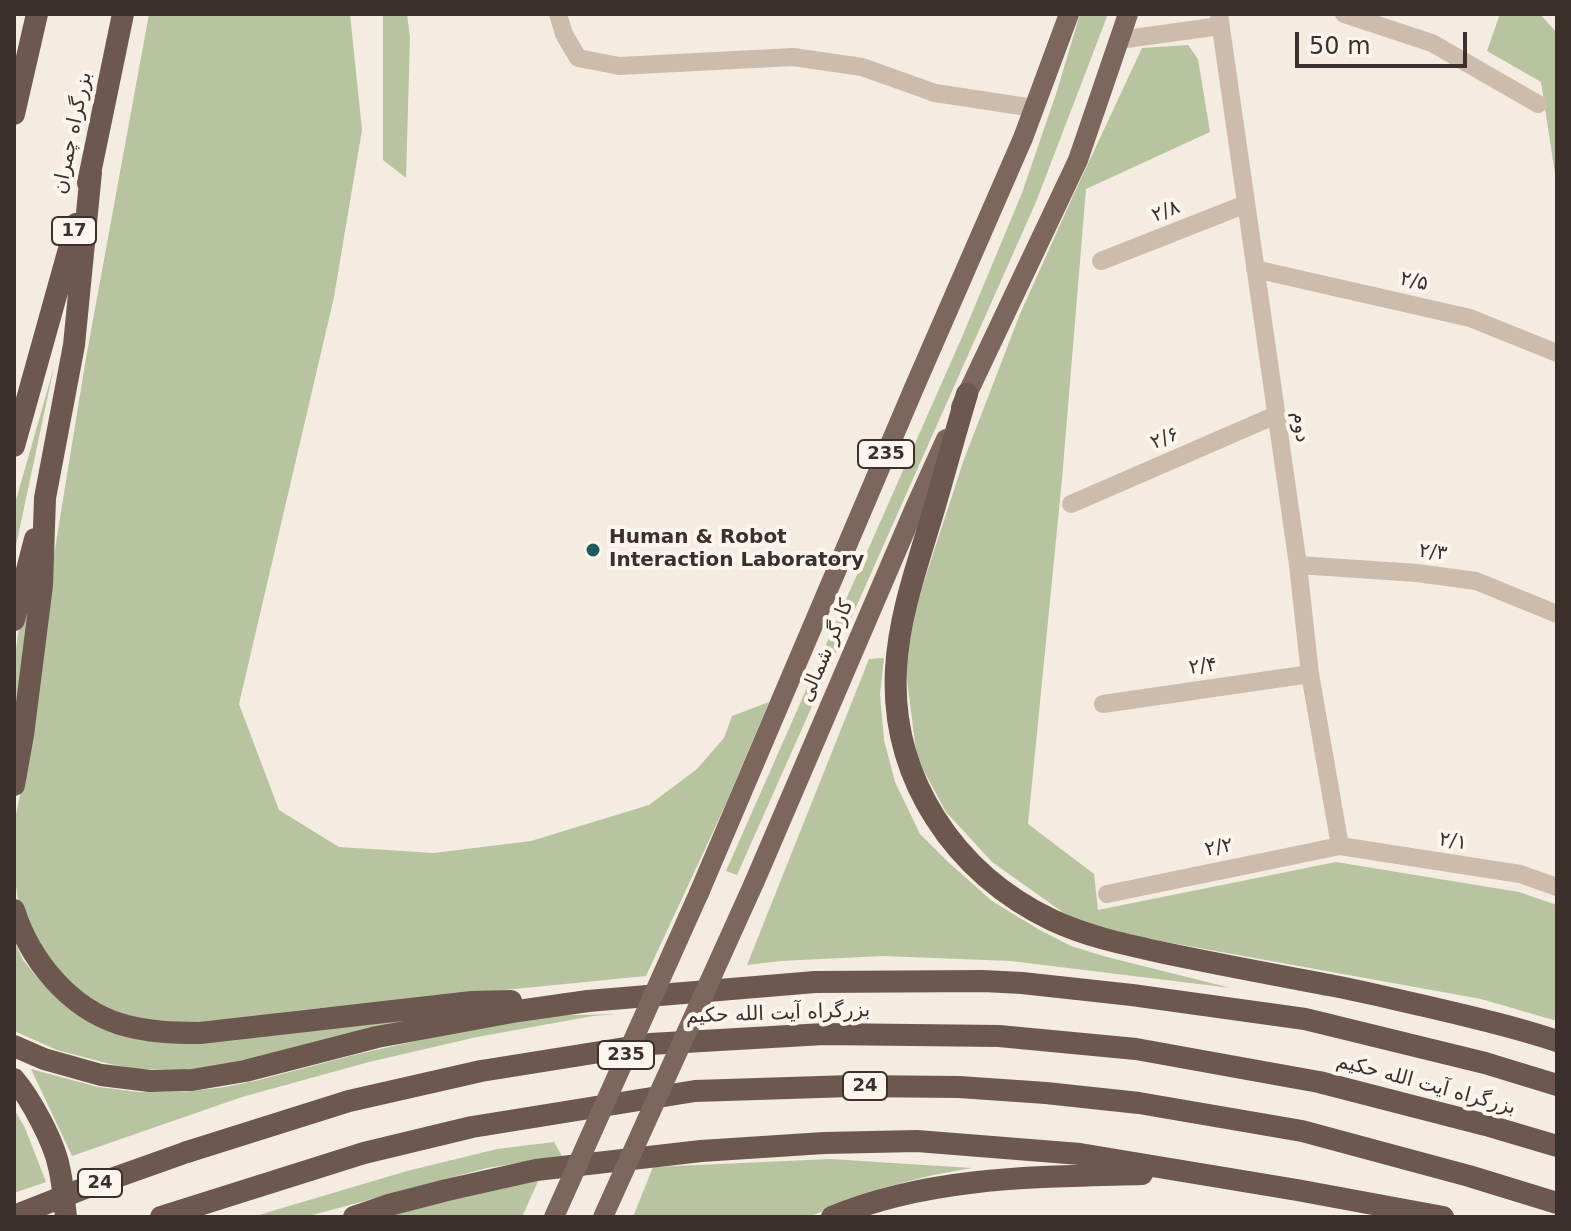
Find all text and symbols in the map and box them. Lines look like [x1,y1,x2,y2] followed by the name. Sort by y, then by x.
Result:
[1299,16,1471,66] scale bar
[1309,32,1371,60] text: 50 m
[48,70,98,196] street label: بزرگراه چمران
[1149,196,1183,228] street label: ۲/۸
[52,217,96,245] road number: 17
[1398,267,1430,297] street label: ۲/۵
[1286,410,1314,444] street label: دوم
[1147,422,1183,456] street label: ۲/۶
[858,440,914,468] road number: 235
[609,526,864,573] place label: Human & Robot Interaction Laboratory
[1418,539,1448,567] street label: ۲/۳
[584,541,602,559] marker: Human & Robot Interaction Laboratory
[795,596,859,706] street label: کارگر شمالی
[1187,653,1219,681] street label: ۲/۴
[1437,828,1469,856] street label: ۲/۱
[1203,834,1235,862] street label: ۲/۲
[685,999,871,1029] street label: بزرگراه آیت الله حکیم
[598,1041,654,1069] road number: 235
[1334,1050,1518,1120] street label: بزرگراه آیت الله حکیم
[843,1072,887,1100] road number: 24
[78,1169,122,1197] road number: 24

